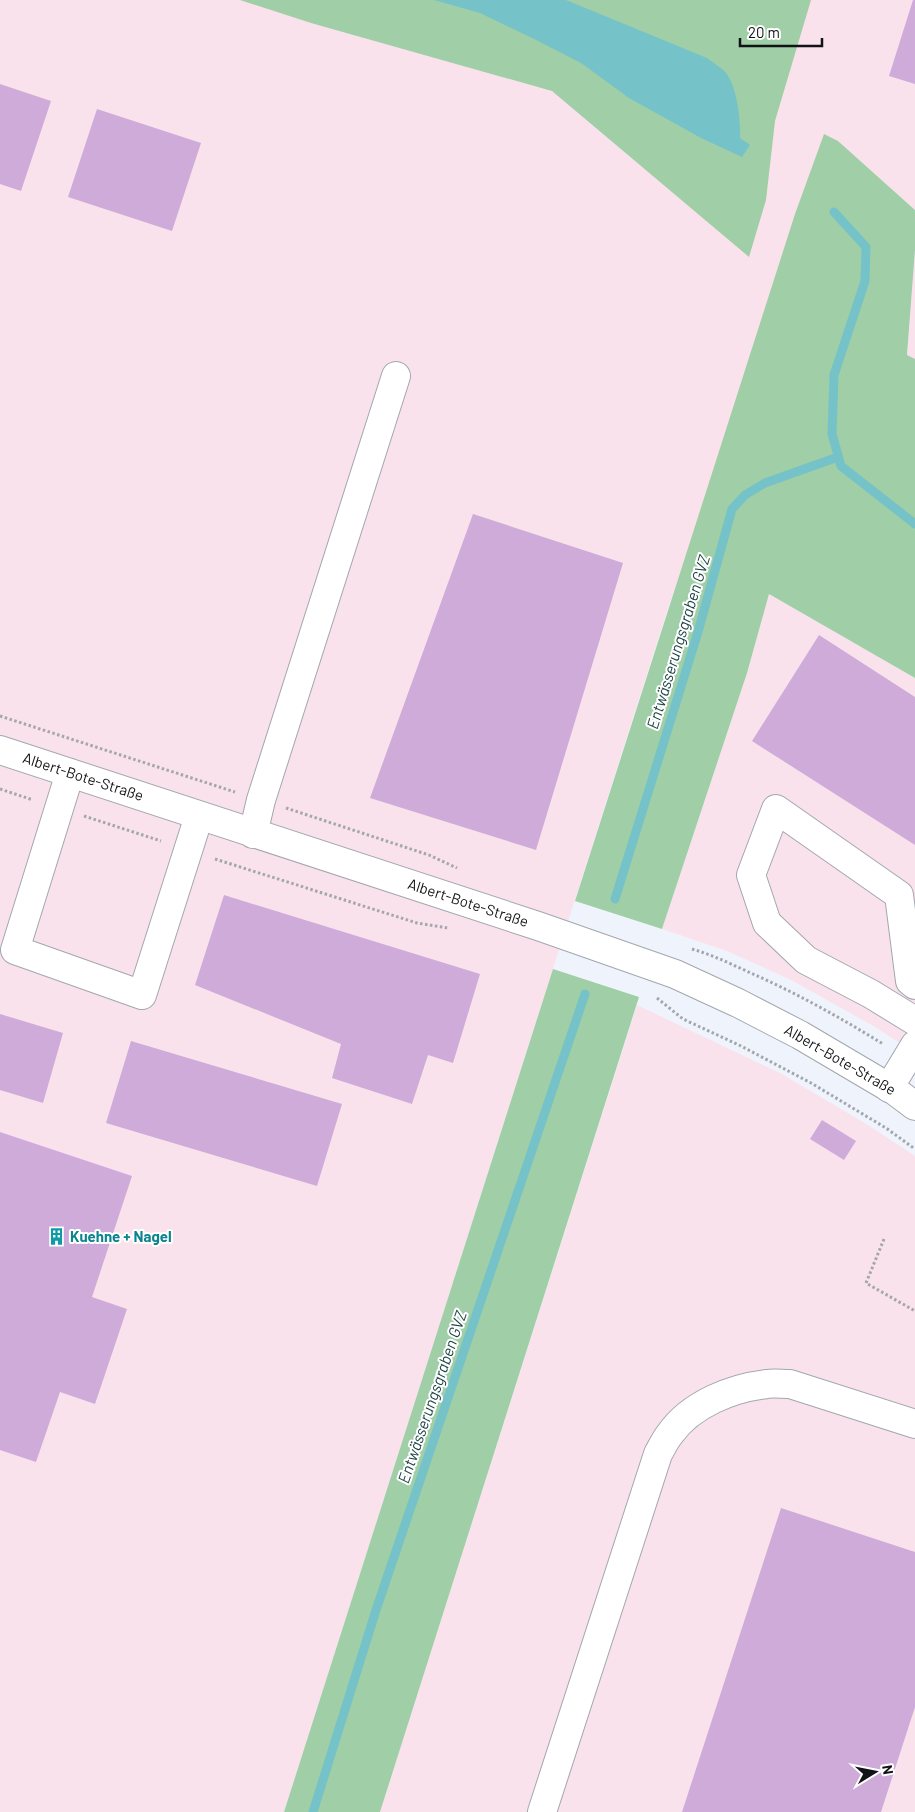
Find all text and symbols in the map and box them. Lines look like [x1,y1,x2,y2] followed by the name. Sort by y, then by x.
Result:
[740,15,822,47] scale bar
[748,23,780,41] text: 20 m
[642,552,713,731] water label: Entwässerungsgraben GVZ
[21,748,146,804] street label: Albert-Bote-Straße
[406,874,531,930] street label: Albert-Bote-Straße
[782,1020,899,1098] street label: Albert-Bote-Straße
[46,1227,66,1247] building icon: Kuehne + Nagel
[70,1227,172,1245] place label: Kuehne + Nagel
[393,1308,470,1485] water label: Entwässerungsgraben GVZ
[850,1747,900,1797] north arrow
[879,1764,897,1776] text: N

